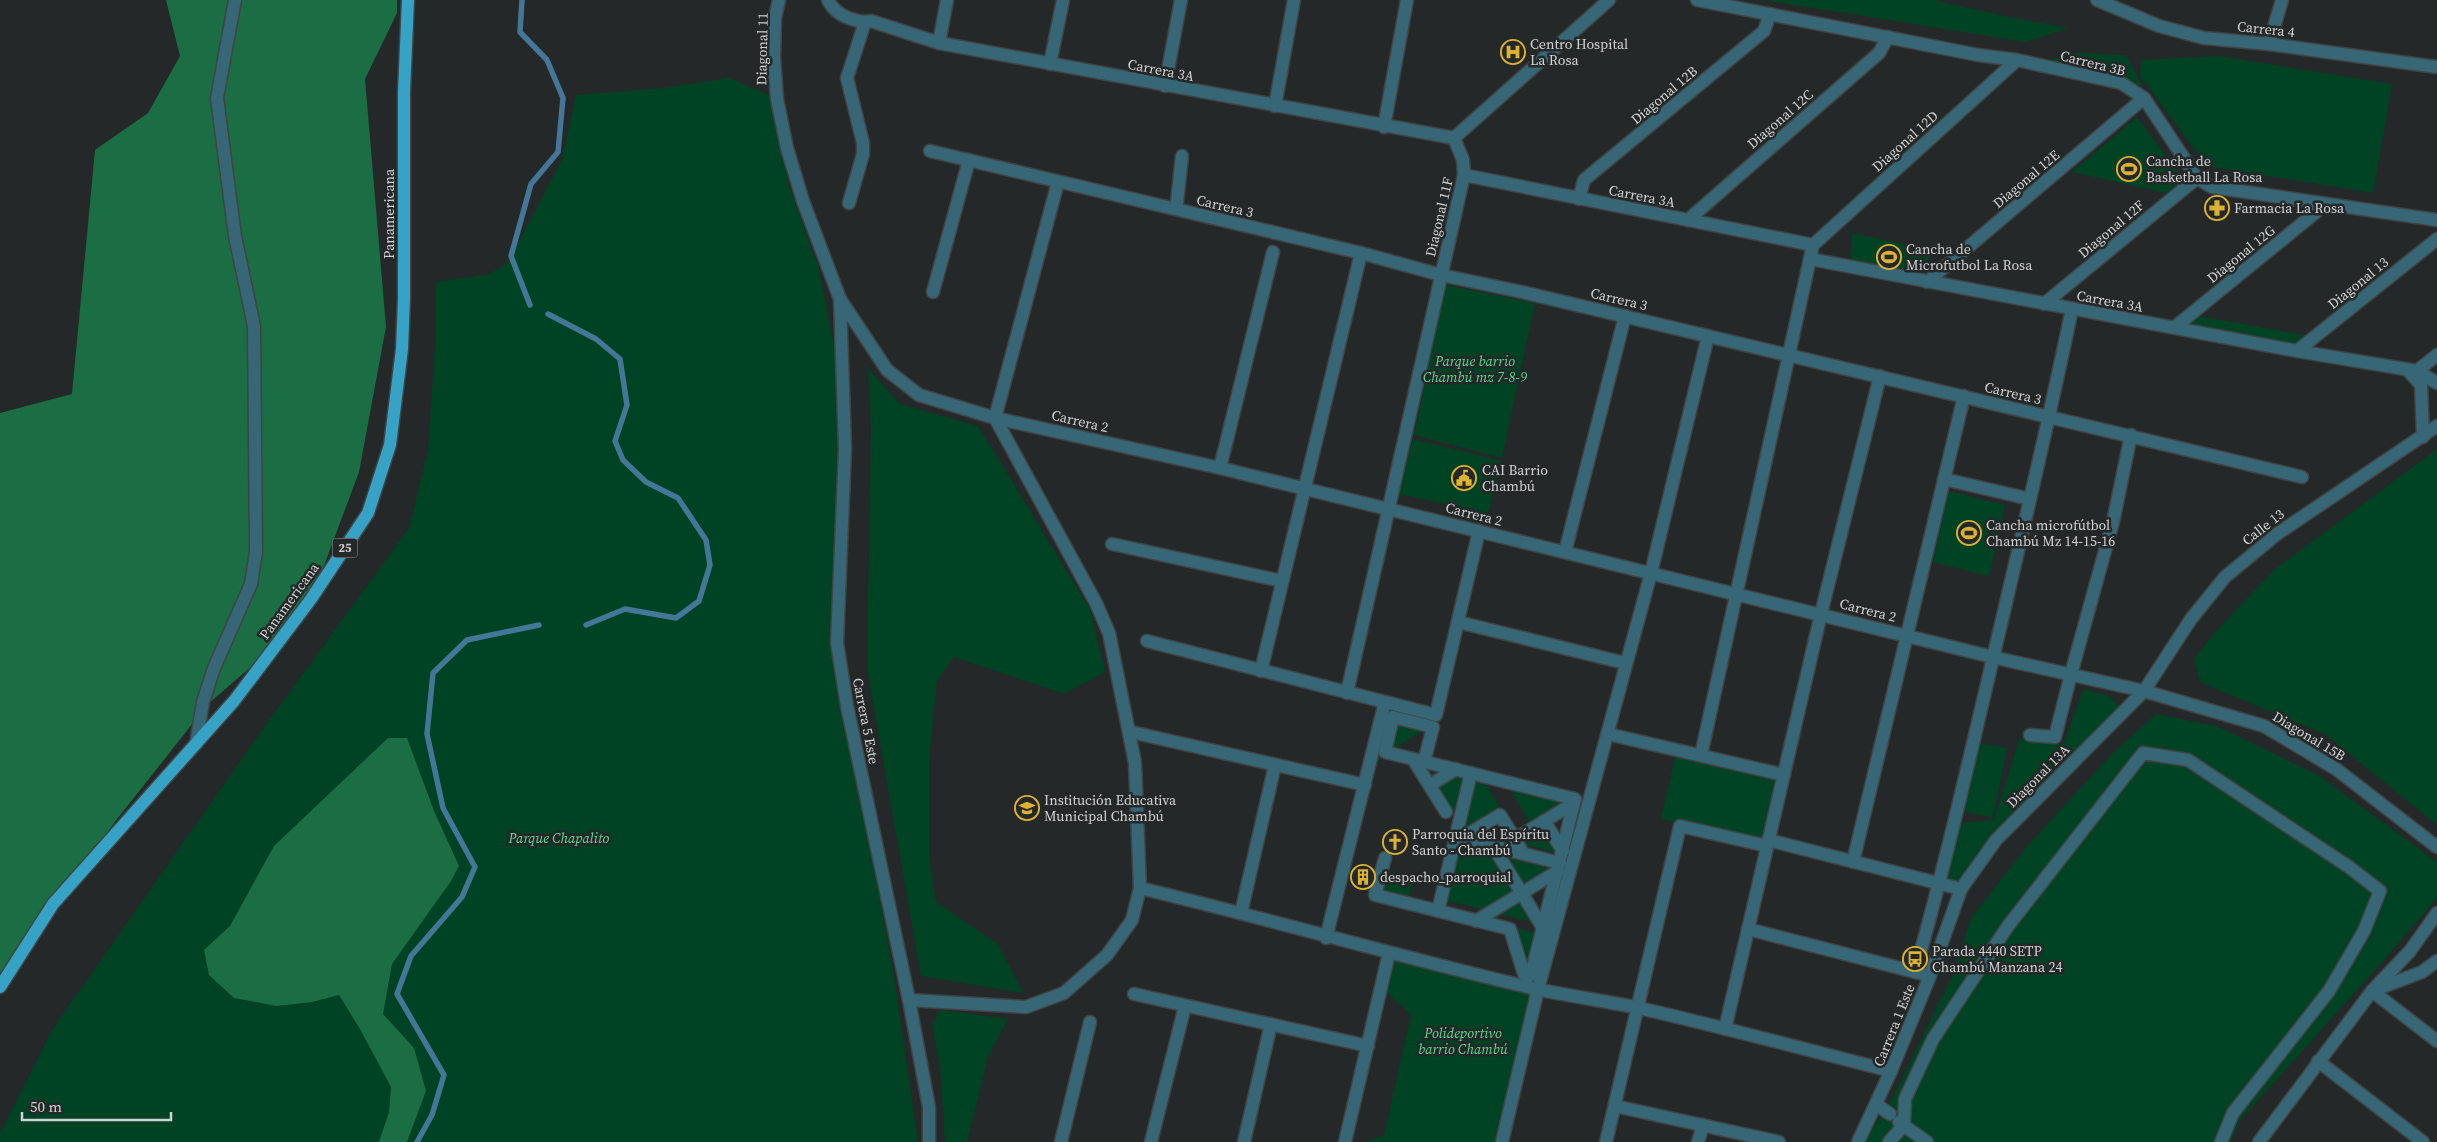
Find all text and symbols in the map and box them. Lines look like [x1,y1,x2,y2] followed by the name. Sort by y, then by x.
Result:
[751,12,773,86] street label: Diagonal 11
[2236,16,2296,42] street label: Carrera 4
[1530,34,1628,70] place label: Centro Hospital La Rosa
[1500,39,1526,65] hospital icon: Centro Hospital La Rosa
[2058,45,2128,81] street label: Carrera 3B
[1126,54,1197,86] street label: Carrera 3A
[1626,61,1702,129] street label: Diagonal 12B
[1743,85,1818,153] street label: Diagonal 12C
[1868,106,1943,176] street label: Diagonal 12D
[1988,145,2064,213] street label: Diagonal 12E
[2146,151,2263,187] place label: Cancha de Basketball La Rosa
[2116,156,2142,182] sports icon: Cancha de Basketball La Rosa
[379,168,399,259] street label: Panamericana
[1420,175,1458,259] street label: Diagonal 11F
[1607,180,1678,212] street label: Carrera 3A
[1195,190,1255,222] street label: Carrera 3
[2074,195,2148,263] street label: Diagonal 12F
[2204,195,2230,221] pharmacy icon: Farmacia La Rosa
[2234,198,2345,218] place label: Farmacia La Rosa
[2203,220,2280,288] street label: Diagonal 12G
[1906,239,2033,275] place label: Cancha de Microfutbol La Rosa
[1876,244,1902,270] sports icon: Cancha de Microfutbol La Rosa
[2323,252,2393,314] street label: Diagonal 13
[1589,283,1649,315] street label: Carrera 3
[2075,285,2146,317] street label: Carrera 3A
[1423,351,1527,387] park label: Parque barrio Chambú mz 7-8-9
[1983,377,2043,409] street label: Carrera 3
[1050,405,1110,437] street label: Carrera 2
[1482,460,1548,496] place label: CAI Barrio Chambú
[1451,465,1477,491] public building icon: CAI Barrio Chambú
[1443,497,1505,531] street label: Carrera 2
[2238,504,2288,550] street label: Calle 13
[1986,515,2115,551] place label: Cancha microfútbol Chambú Mz 14-15-16
[1956,520,1982,546] sports icon: Cancha microfútbol Chambú Mz 14-15-16
[332,538,358,558] road number: 25
[254,558,324,643] street label: Panamericana
[1837,593,1899,627] street label: Carrera 2
[848,676,884,766] street label: Carrera 5 Este
[2269,706,2349,766] street label: Diagonal 15B
[2002,739,2075,812] street label: Diagonal 13A
[1044,790,1177,826] place label: Institución Educativa Municipal Chambú
[1014,795,1040,821] school or university icon: Institución Educativa Municipal Chambú
[1412,824,1549,860] place label: Parroquia del Espíritu Santo - Chambú
[508,828,610,848] park label: Parque Chapalito
[1382,829,1408,855] church icon: Parroquia del Espíritu Santo - Chambú
[1350,864,1376,890] building icon: despacho_parroquial
[1380,867,1511,887] place label: despacho_parroquial
[1932,941,2062,977] place label: Parada 4440 SETP Chambú Manzana 24
[1902,946,1928,972] bus stop icon: Parada 4440 SETP Chambú Manzana 24
[1868,981,1920,1069] street label: Carrera 1 Este
[1418,1023,1508,1059] park label: Polideportivo barrio Chambú
[22,1090,171,1122] scale bar
[30,1096,62,1117] text: 50 m

